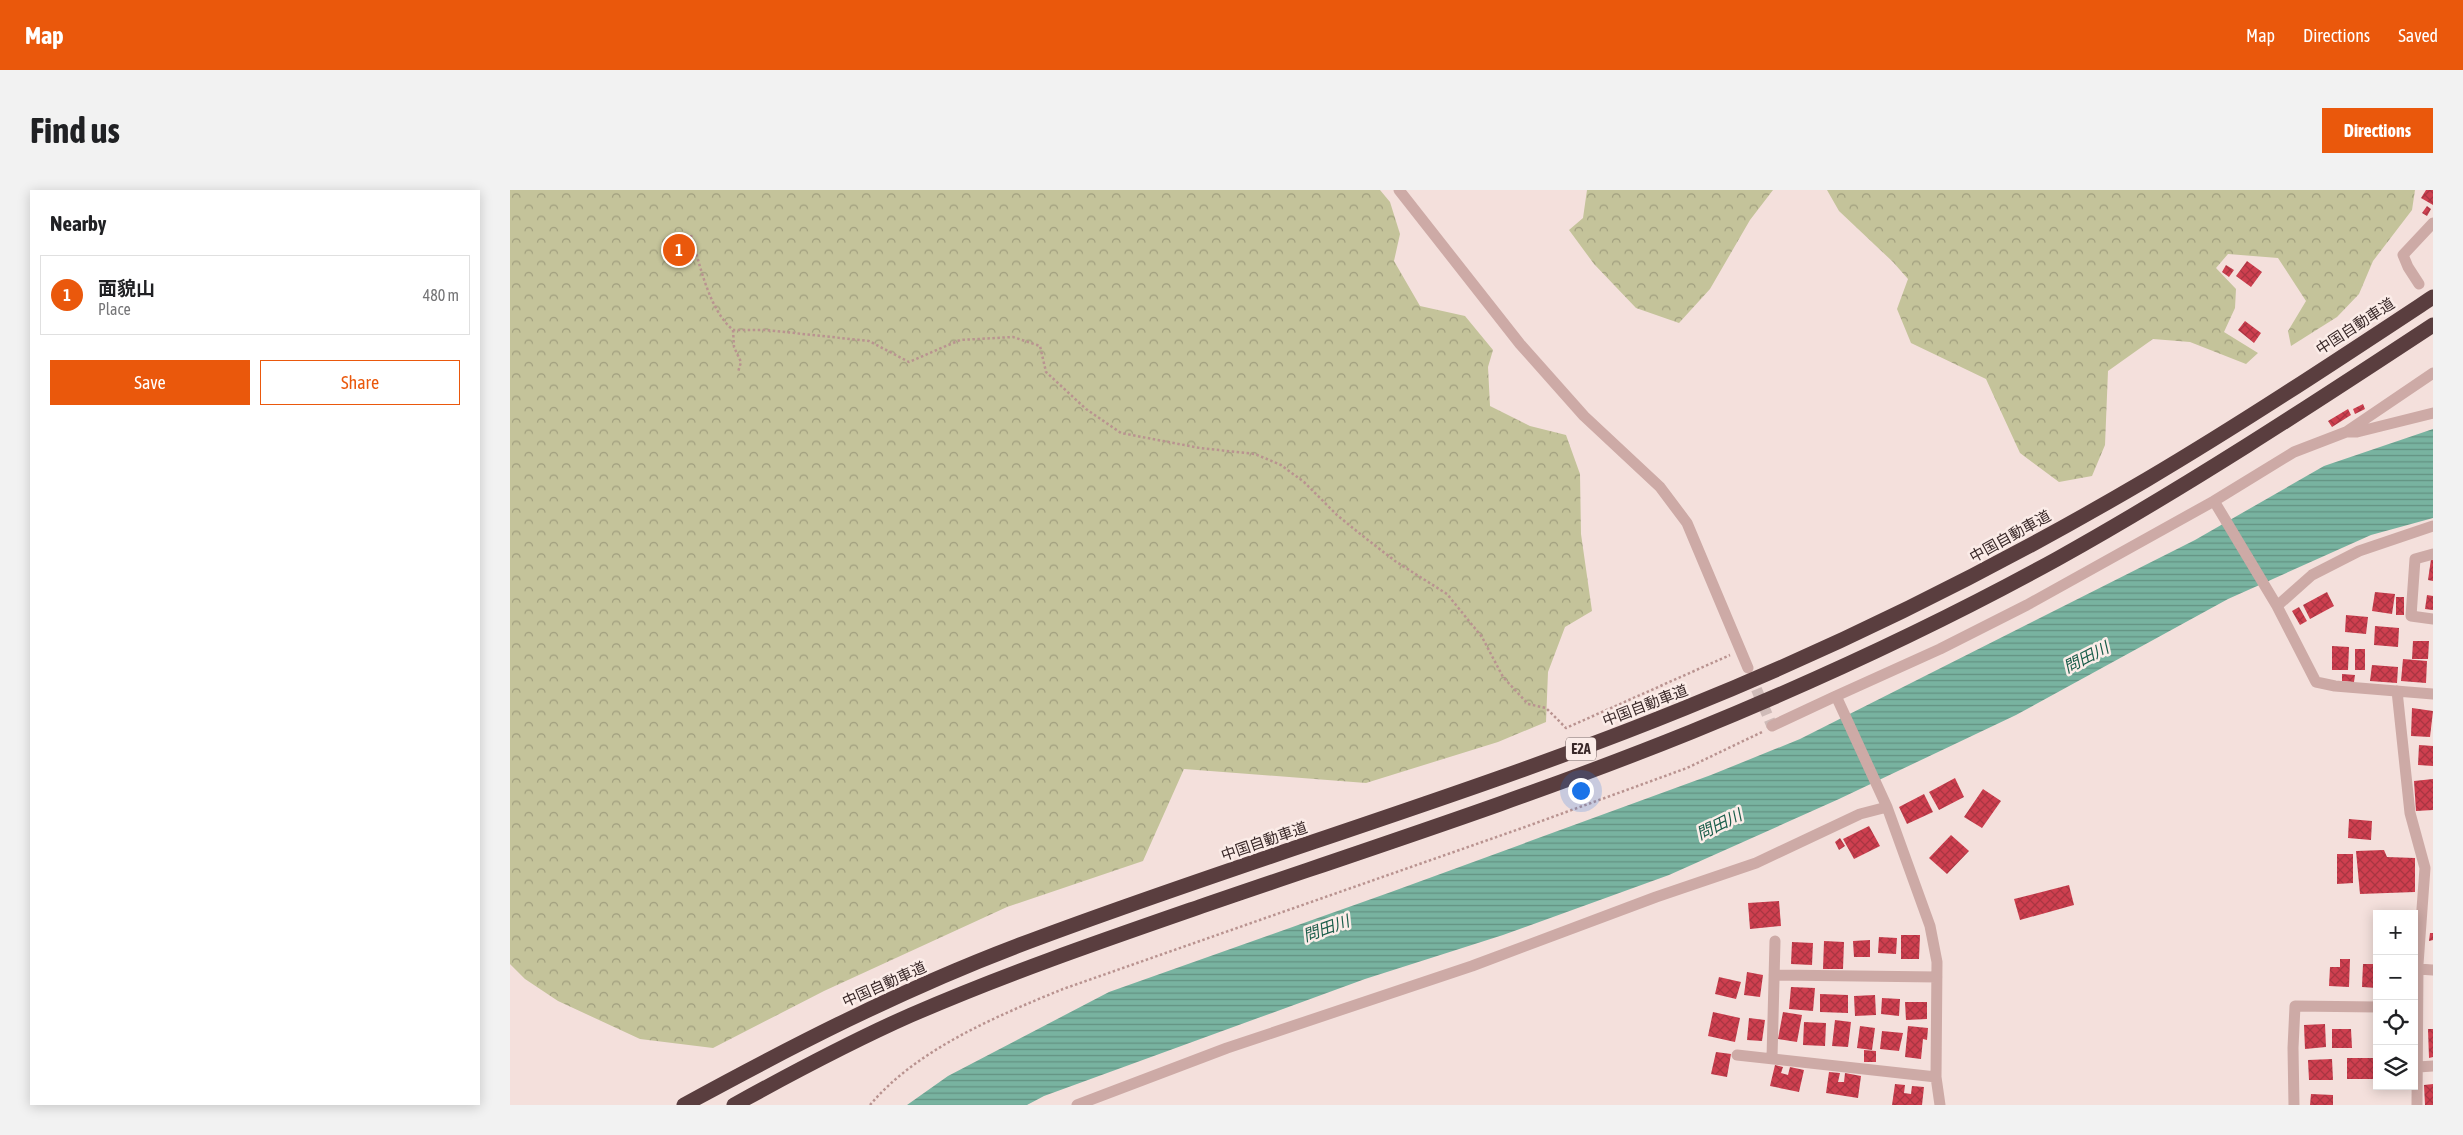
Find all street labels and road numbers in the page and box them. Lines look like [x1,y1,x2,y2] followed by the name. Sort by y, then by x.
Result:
[2313,294,2397,358] street label: 中国自動車道
[1967,507,2053,565] street label: 中国自動車道
[1600,681,1690,729] street label: 中国自動車道
[1566,738,1596,760] road number: E2A
[1219,818,1309,864] street label: 中国自動車道
[839,958,929,1010] street label: 中国自動車道

